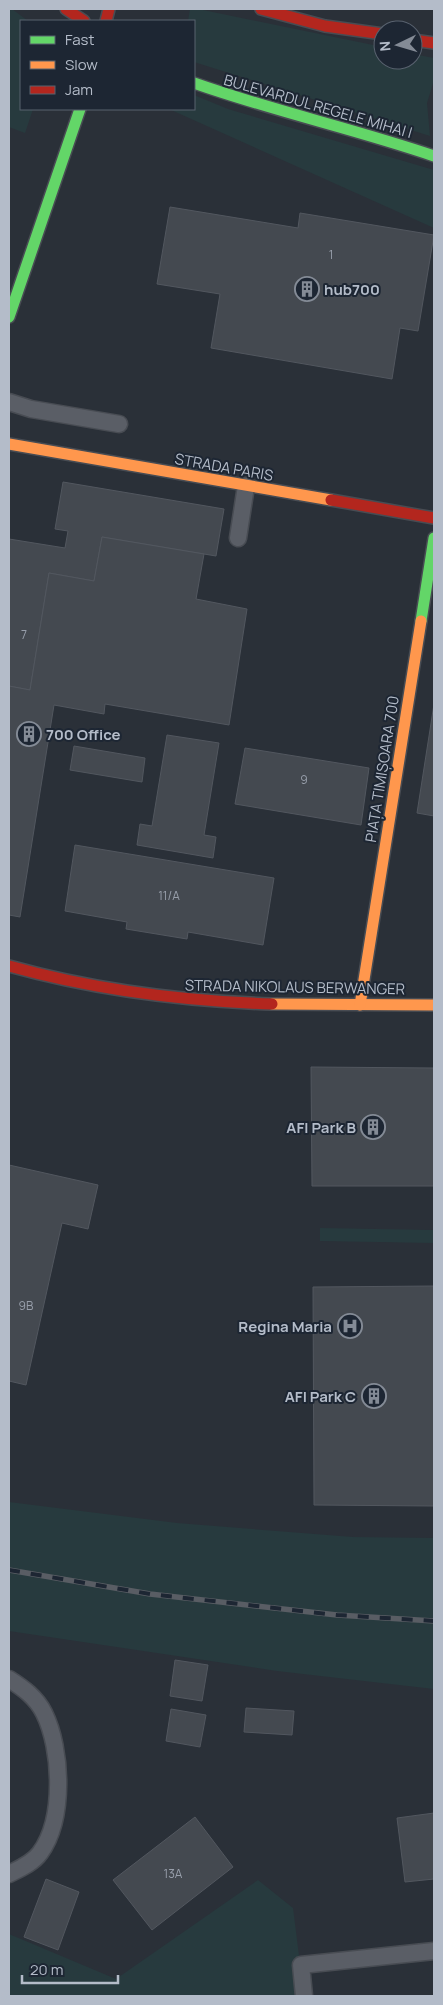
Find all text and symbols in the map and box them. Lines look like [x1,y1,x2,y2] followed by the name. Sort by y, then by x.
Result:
[20,20,195,110] legend
[373,20,423,70] north arrow
[65,29,94,50] text: Fast
[375,40,394,52] text: N
[65,54,98,75] text: Slow
[221,69,415,143] street label: BULEVARDUL REGELE MIHAI I
[65,79,93,100] text: Jam
[329,246,333,263] house number: 1
[294,276,320,302] building icon: hub700
[324,279,380,300] place label: hub700
[173,448,275,486] street label: STRADA PARIS
[21,626,27,643] house number: 7
[360,694,404,844] street label: PIAȚA TIMIȘOARA 700
[16,721,42,747] building icon: 700 Office
[46,724,121,745] place label: 700 Office
[300,771,308,788] house number: 9
[158,887,180,904] house number: 11/A
[185,975,405,999] street label: STRADA NIKOLAUS BERWANGER
[360,1114,386,1140] building icon: AFI Park B
[286,1117,357,1138] place label: AFI Park B
[19,1297,33,1314] house number: 9B
[337,1313,363,1339] hospital icon: Regina Maria
[238,1316,332,1337] place label: Regina Maria
[361,1383,387,1409] building icon: AFI Park C
[285,1386,356,1407] place label: AFI Park C
[164,1865,183,1882] house number: 13A
[22,1952,119,1984] scale bar
[30,1959,63,1980] text: 20 m

